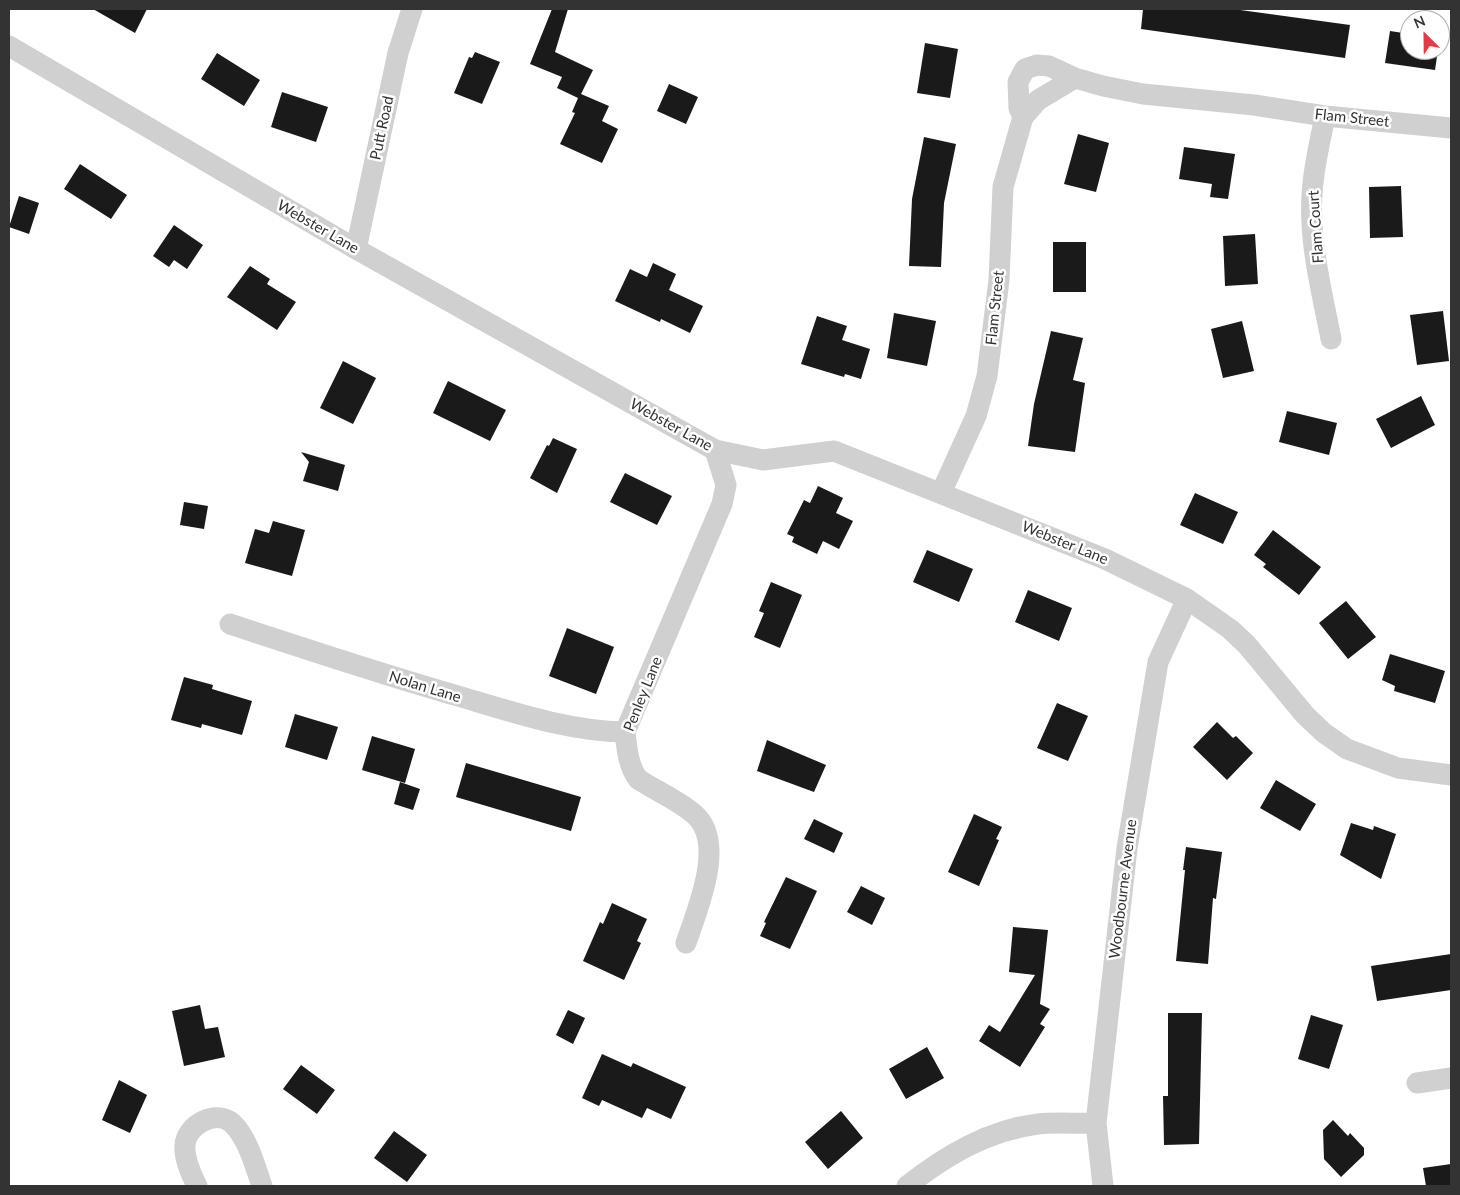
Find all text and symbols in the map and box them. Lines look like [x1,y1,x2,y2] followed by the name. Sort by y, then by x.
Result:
[1400,10,1450,60] north arrow
[1411,12,1428,32] text: N
[366,95,398,161] street label: Putt Road
[1314,105,1390,131] street label: Flam Street
[1304,190,1328,264] street label: Flam Court
[274,196,362,258] street label: Webster Lane
[982,270,1008,346] street label: Flam Street
[627,395,715,455] street label: Webster Lane
[1019,518,1111,568] street label: Webster Lane
[620,654,666,734] street label: Penley Lane
[387,668,463,706] street label: Nolan Lane
[1105,818,1141,960] street label: Woodbourne Avenue

